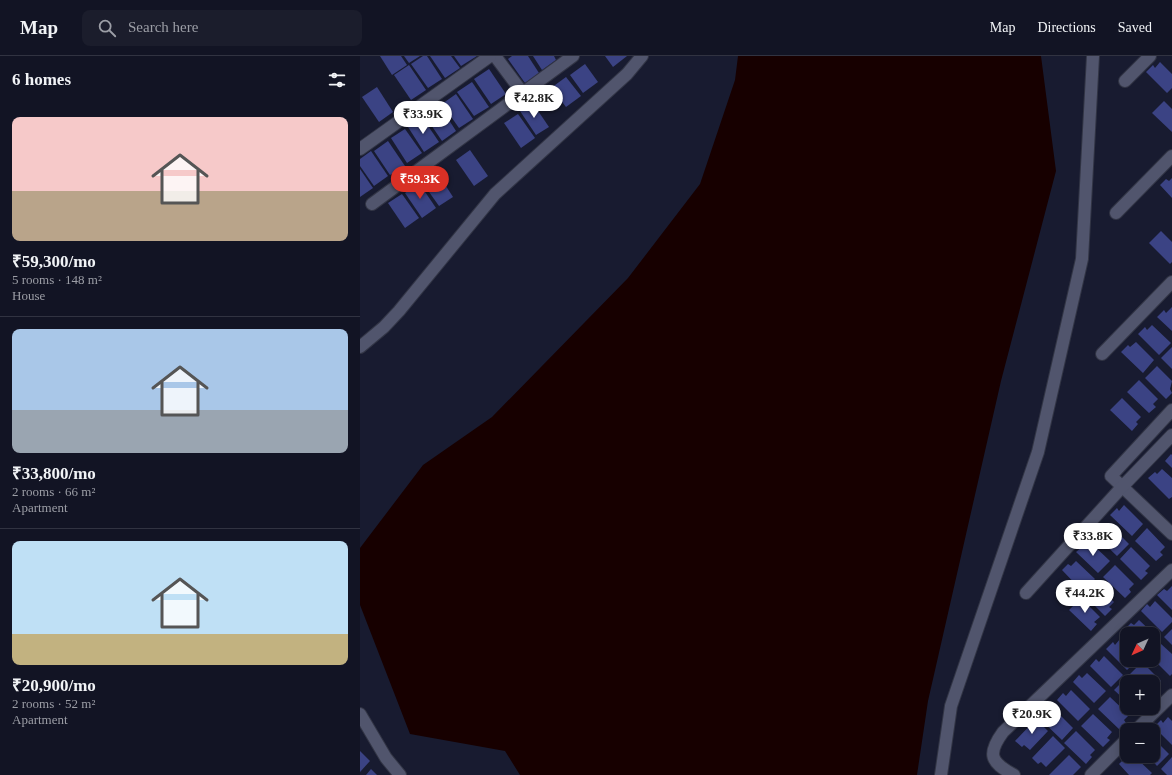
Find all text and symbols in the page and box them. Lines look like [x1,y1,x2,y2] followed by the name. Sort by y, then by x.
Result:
[82,10,362,46] search box
[20,17,58,38] text: Map
[96,17,118,39] icon: search
[128,19,198,35] text: Search here
[990,20,1015,35] text: Map
[1037,20,1096,35] text: Directions
[1118,20,1152,35] text: Saved
[326,69,348,91] icon: filters
[12,70,71,89] text: 6 homes
[501,85,567,119] pin: ₹42.8K
[514,90,554,105] text: ₹42.8K
[390,101,456,135] pin: ₹33.9K
[403,106,443,121] text: ₹33.9K
[144,143,216,215] icon: home
[387,166,453,200] pin: ₹59.3K
[400,171,440,186] text: ₹59.3K
[12,252,96,271] text: ₹59,300/mo
[12,272,102,287] text: 5 rooms · 148 m²
[12,288,45,303] text: House
[144,355,216,427] icon: home
[12,464,96,483] text: ₹33,800/mo
[12,484,95,499] text: 2 rooms · 66 m²
[12,500,68,515] text: Apartment
[1060,523,1126,557] pin: ₹33.8K
[1073,528,1113,543] text: ₹33.8K
[144,567,216,639] icon: home
[1052,580,1118,614] pin: ₹44.2K
[1065,585,1105,600] text: ₹44.2K
[1120,627,1160,667] north arrow
[1120,627,1160,763] map controls
[1120,675,1160,715] button: +
[12,676,96,695] text: ₹20,900/mo
[12,696,95,711] text: 2 rooms · 52 m²
[999,701,1065,735] pin: ₹20.9K
[1012,706,1052,721] text: ₹20.9K
[12,712,68,727] text: Apartment
[1120,723,1160,763] button: −

